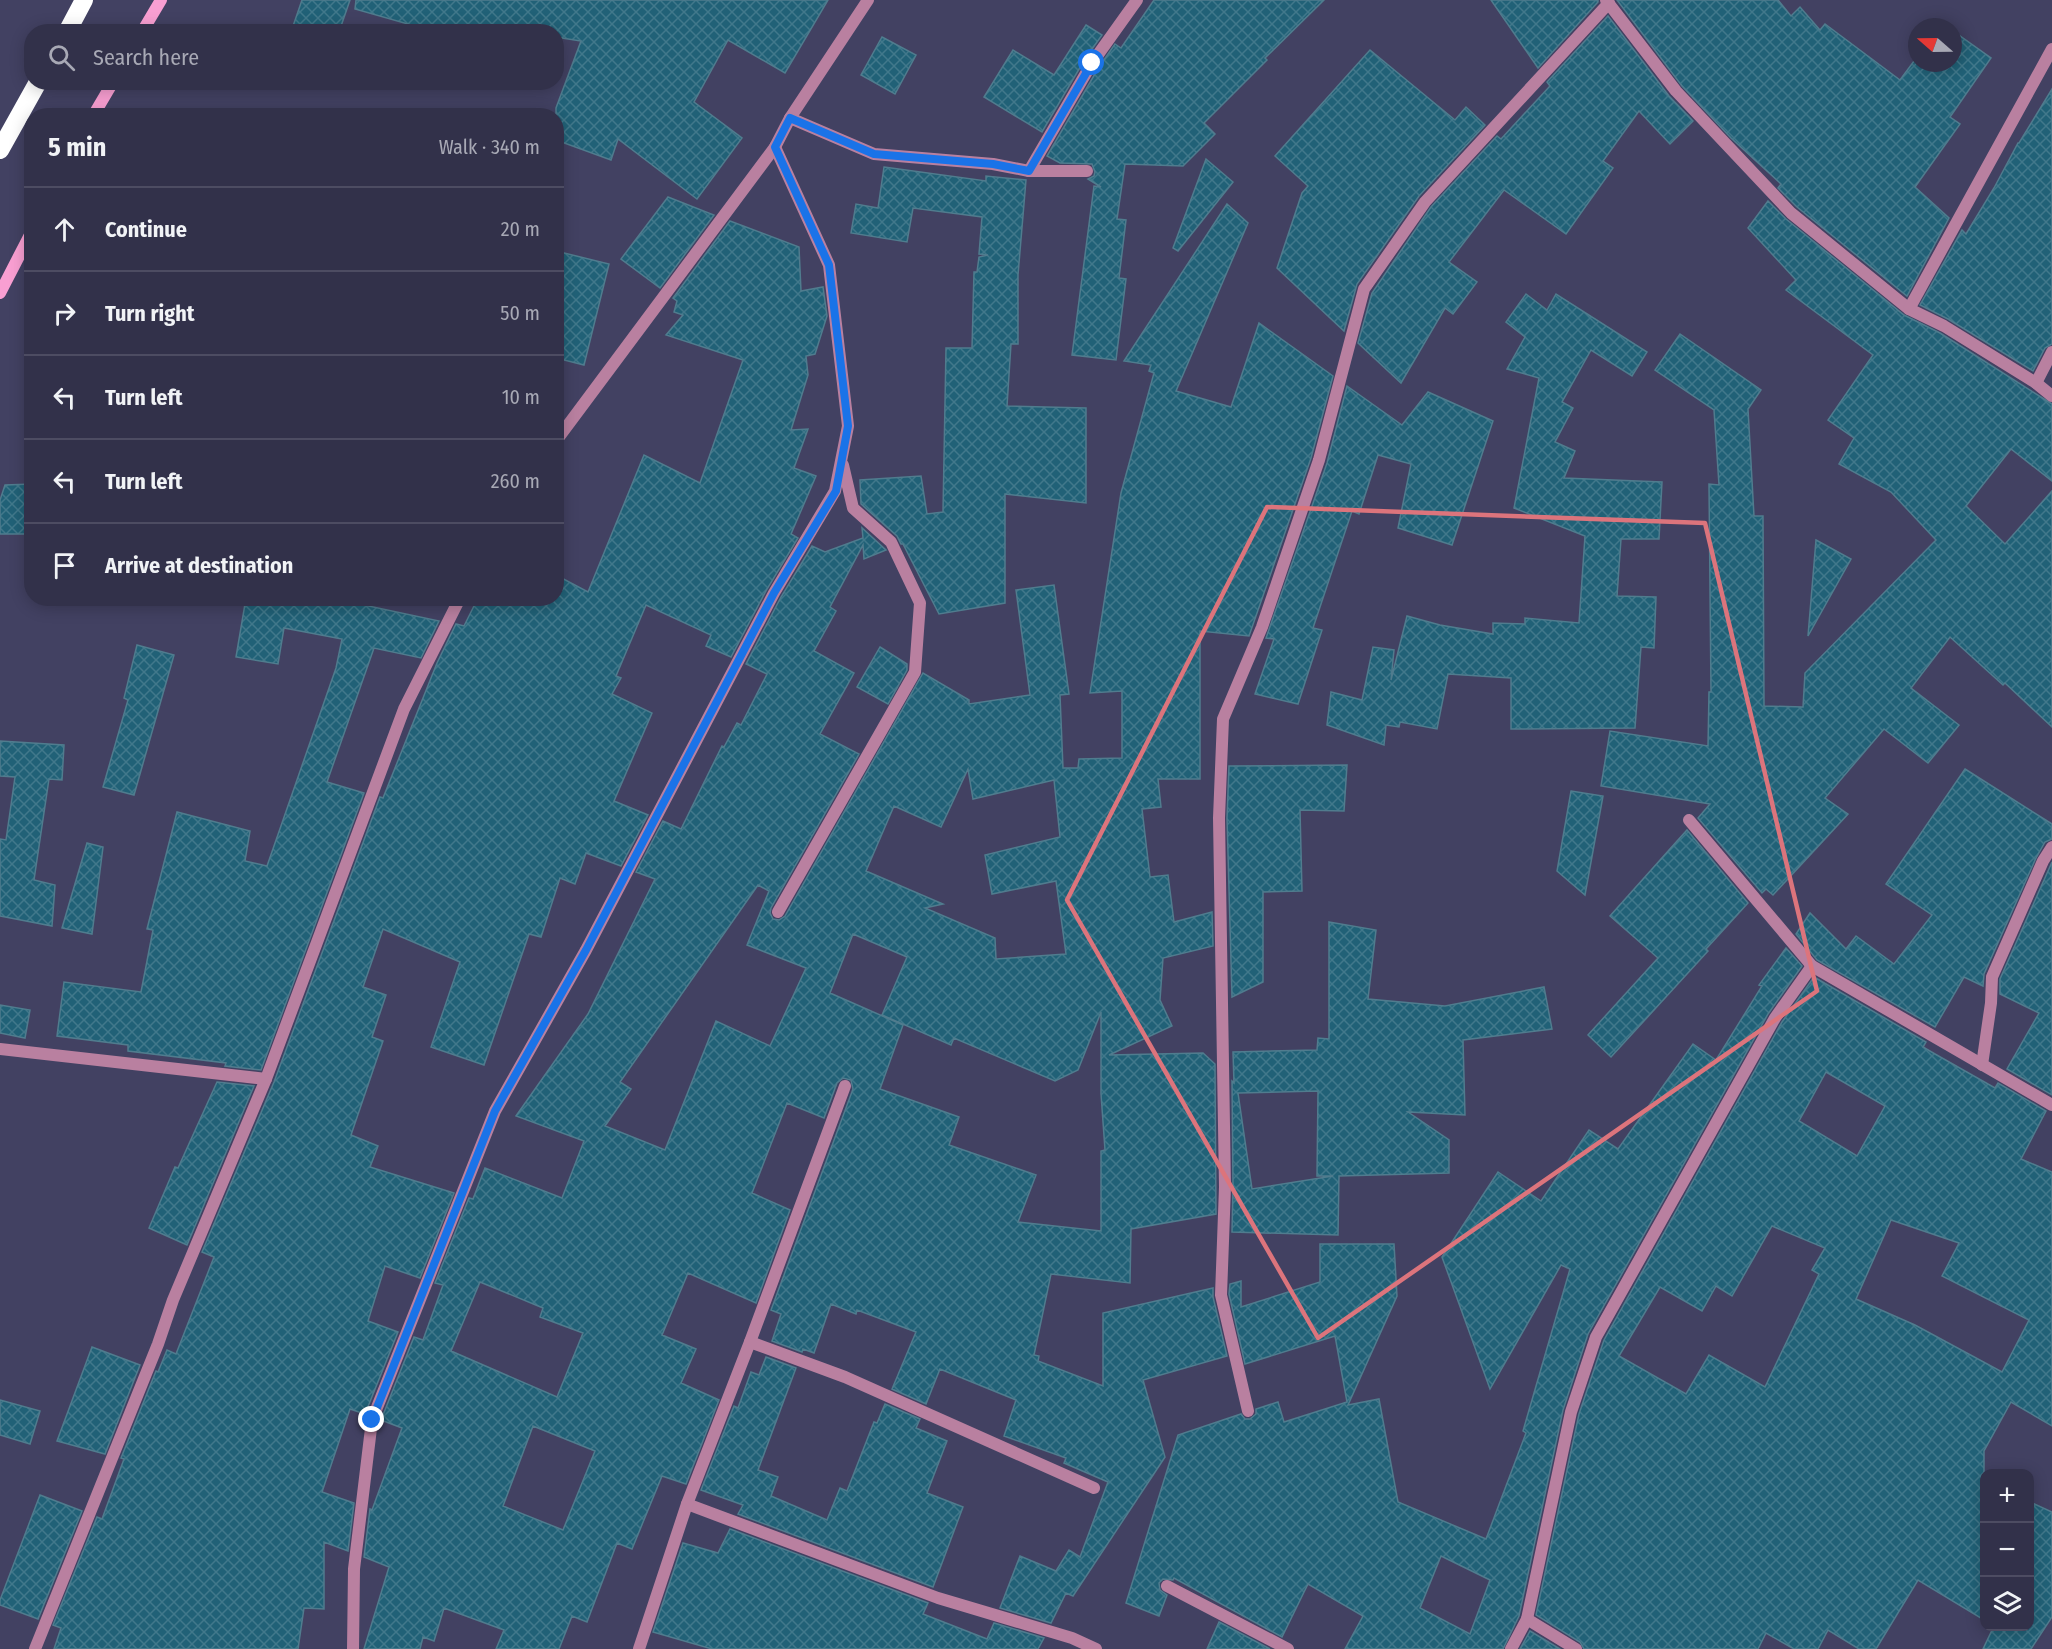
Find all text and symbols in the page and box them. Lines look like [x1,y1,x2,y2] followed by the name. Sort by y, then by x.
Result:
[1908,18,1962,72] north arrow
[24,24,564,90] search box
[45,41,78,74] icon: search
[93,44,199,71] text: Search here
[1078,49,1104,75] route start
[48,132,106,163] text: 5 min
[439,135,540,159] text: Walk · 340 m
[48,213,81,246] icon: ahead
[105,216,187,243] text: Continue
[501,217,540,241] text: 20 m
[48,297,81,330] icon: right
[105,300,194,327] text: Turn right
[500,301,540,325] text: 50 m
[48,381,81,414] icon: left
[105,384,183,411] text: Turn left
[502,385,540,409] text: 10 m
[48,465,81,498] icon: left
[105,468,183,495] text: Turn left
[491,469,540,493] text: 260 m
[48,549,81,582] icon: arrive
[105,552,293,579] text: Arrive at destination
[358,1406,384,1432] route end
[1980,1469,2034,1631] map controls
[1980,1469,2034,1523] button: +
[1980,1523,2034,1577] button: −
[1980,1577,2034,1631] button: layers

